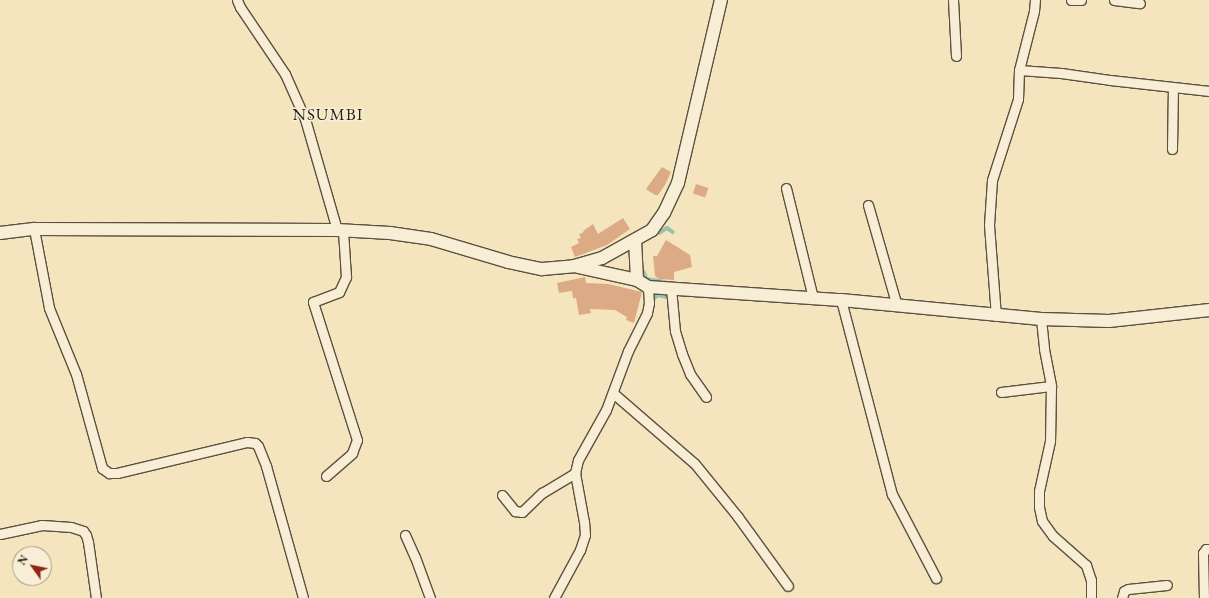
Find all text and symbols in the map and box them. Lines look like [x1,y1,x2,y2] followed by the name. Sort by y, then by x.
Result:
[293,105,363,125] district label: NSUMBI
[12,546,52,586] north arrow
[14,552,31,568] text: N

